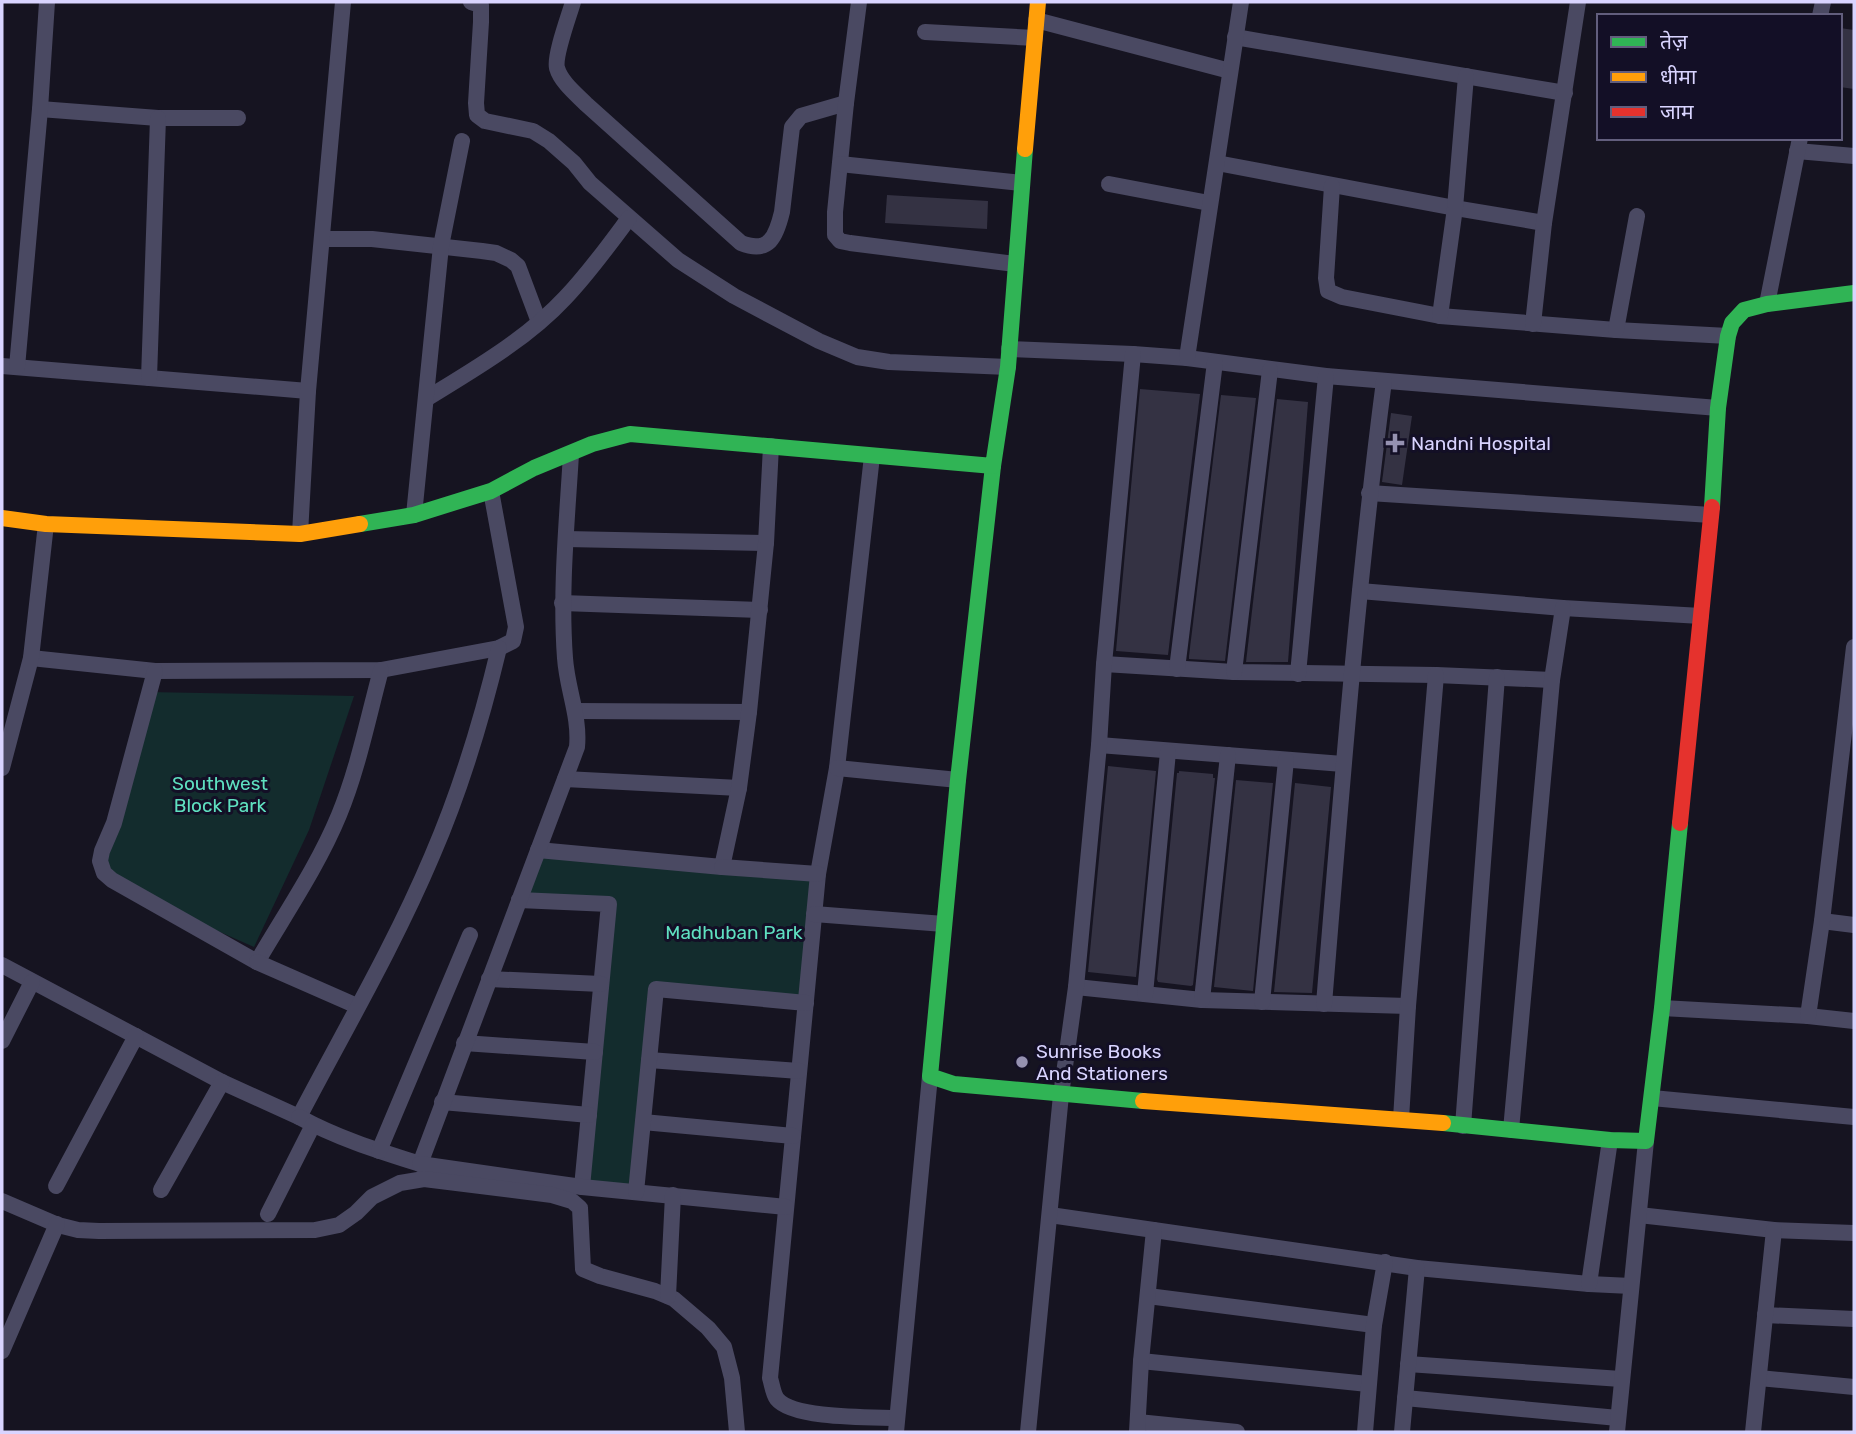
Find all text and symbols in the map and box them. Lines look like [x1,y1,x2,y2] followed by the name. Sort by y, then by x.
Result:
[1597,14,1842,140] legend
[1660,29,1688,54] text: तेज़
[1660,64,1697,89] text: धीमा
[1660,99,1694,124] text: जाम
[1411,432,1551,455] place label: Nandni Hospital
[1385,433,1405,453] marker: Nandni Hospital
[172,772,268,817] park label: Southwest Block Park
[665,921,803,944] park label: Madhuban Park
[1036,1040,1168,1085] place label: Sunrise Books And Stationers
[1014,1054,1030,1070] marker: Sunrise Books And Stationers

